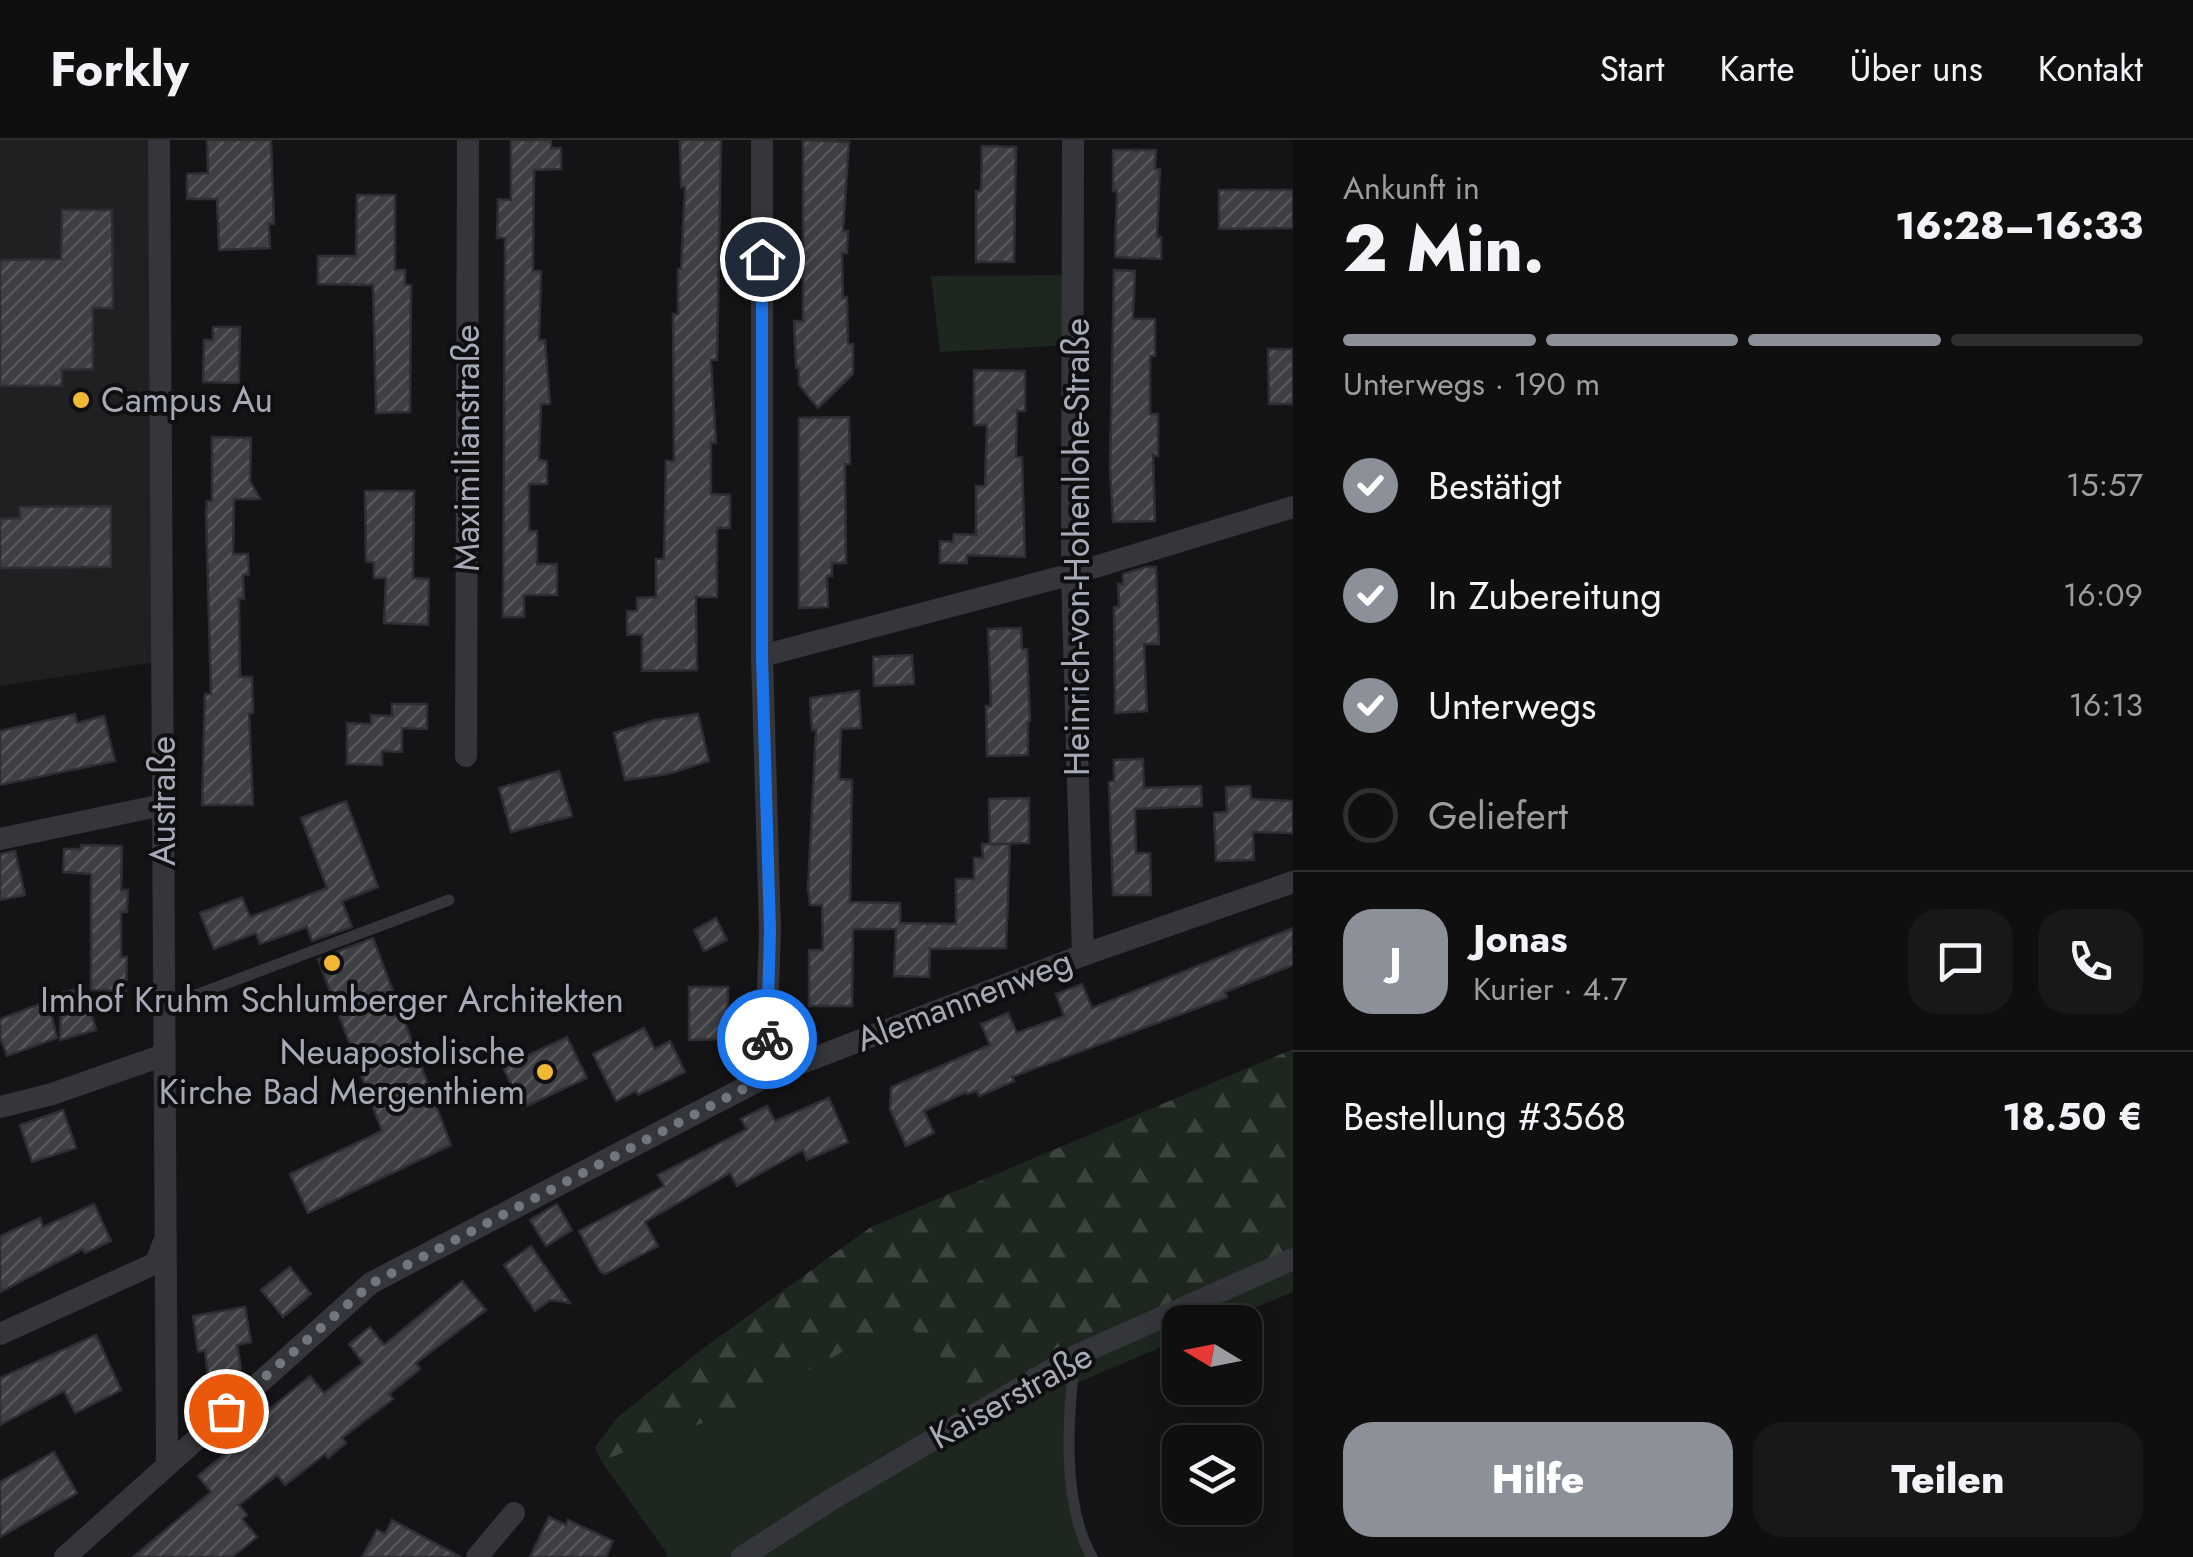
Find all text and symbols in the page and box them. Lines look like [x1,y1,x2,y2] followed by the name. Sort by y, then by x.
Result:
[50,35,189,104] text: Forkly
[1600,44,1664,94] text: Start
[1719,44,1795,94] text: Karte
[1850,44,1983,94] text: Über uns
[2038,44,2143,94] text: Kontakt
[1343,165,1480,211] text: Ankunft in
[1895,198,2143,253] text: 16:28–16:33
[1343,201,1544,295] text: 2 Min.
[720,217,805,302] pin
[735,232,790,287] icon: home
[1052,318,1102,776] street label: Heinrich-von-Hohenlohe-Straße
[442,325,492,571] street label: Maximilianstraße
[1343,361,1600,407] text: Unterwegs · 190 m
[101,375,273,425] place label: Campus Au
[70,389,92,411] marker: Campus Au
[1343,458,1398,513] icon: check
[1428,458,1561,513] text: Bestätigt
[2066,462,2143,508] text: 15:57
[1343,568,1398,623] icon: check
[1428,568,1662,623] text: In Zubereitung
[2063,572,2143,618] text: 16:09
[1343,678,1398,733] icon: check
[1428,678,1596,733] text: Unterwegs
[2069,682,2143,728] text: 16:13
[138,736,188,866] street label: Austraße
[1428,788,1568,843] text: Geliefert
[1908,909,2013,1014] button: chat
[2038,909,2143,1014] button: phone
[1473,911,1568,966] text: Jonas
[1389,934,1402,989] text: J
[849,936,1079,1064] street label: Alemannenweg
[321,952,343,974] marker: Imhof Kruhm Schlumberger Architekten
[1473,966,1628,1012] text: Kurier · 4.7
[40,975,624,1025] place label: Imhof Kruhm Schlumberger Architekten
[717,989,817,1089] courier
[740,1012,795,1067] icon: bike
[159,1027,525,1117] place label: Neuapostolische Kirche Bad Mergenthiem
[534,1061,556,1083] marker: Neuapostolische Kirche Bad Mergenthiem
[1343,1089,1626,1144] text: Bestellung #3568
[2002,1089,2143,1144] text: 18.50 €
[1162,1305,1262,1405] north arrow
[1162,1305,1262,1525] map controls
[921,1331,1101,1461] street label: Kaiserstraße
[184,1369,269,1454] pin
[199,1384,254,1439] icon: bag
[1343,1422,1733,1537] button: Hilfe
[1753,1422,2143,1537] button: Teilen
[1162,1425,1262,1525] button: layers

